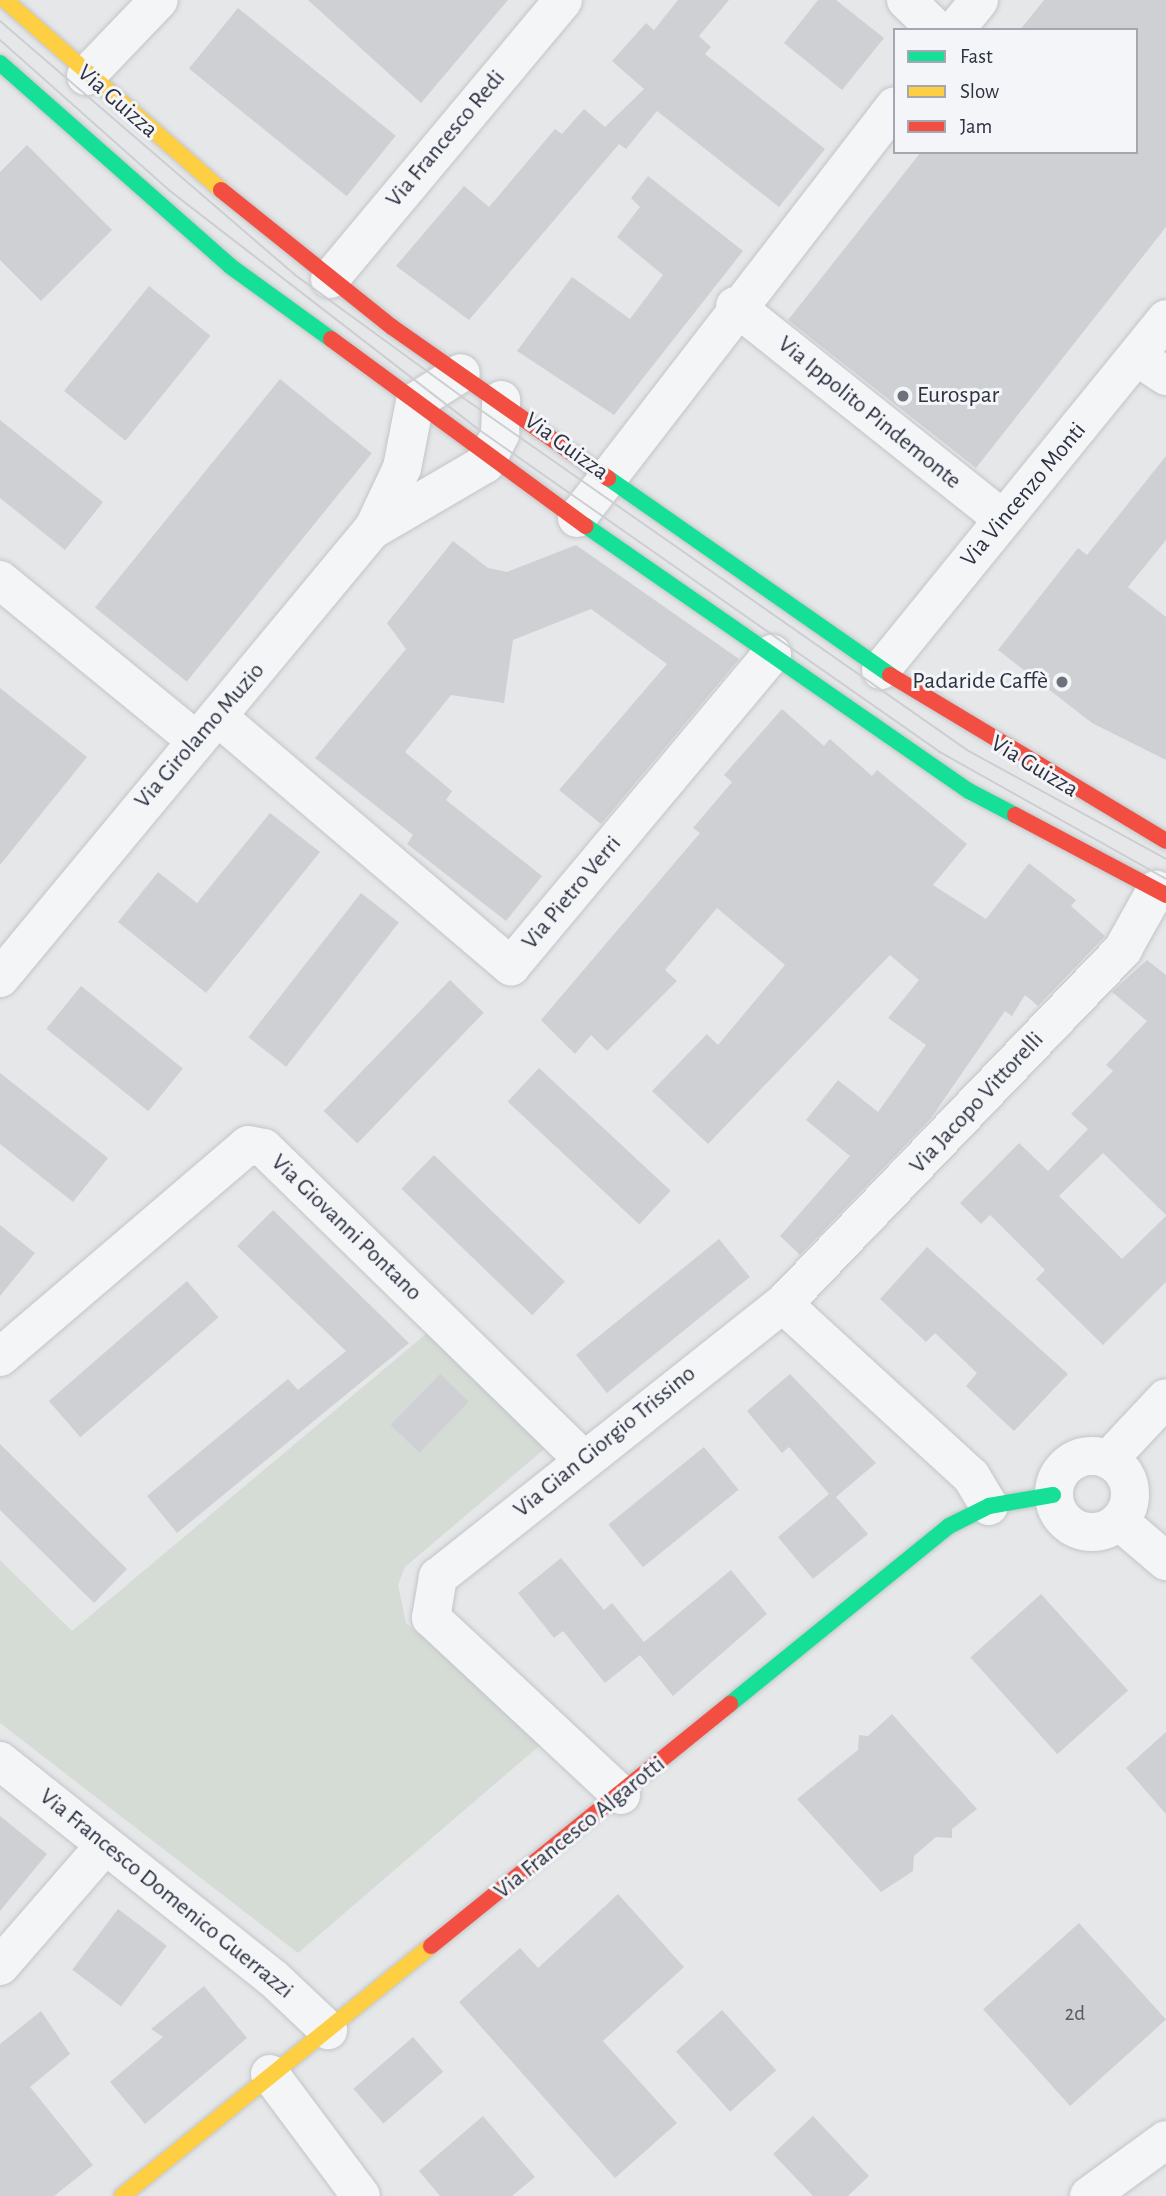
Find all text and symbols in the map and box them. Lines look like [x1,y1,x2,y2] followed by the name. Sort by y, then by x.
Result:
[893,28,1138,154] legend
[960,46,993,67] text: Fast
[71,59,163,145] street label: Via Guizza
[380,64,512,214] street label: Via Francesco Redi
[960,81,999,102] text: Slow
[960,116,992,137] text: Jam
[772,330,966,496] street label: Via Ippolito Pindemonte
[917,382,999,410] place label: Eurospar
[895,388,911,404] marker: Eurospar
[518,407,614,487] street label: Via Guizza
[955,417,1093,573] street label: Via Vincenzo Monti
[129,657,271,815] street label: Via Girolamo Muzio
[912,668,1048,696] place label: Padaride Caffè
[1054,674,1070,690] marker: Padaride Caffè
[985,730,1083,804] street label: Via Guizza
[516,830,628,956] street label: Via Pietro Verri
[904,1026,1050,1180] street label: Via Jacopo Vittorelli
[264,1149,428,1307] street label: Via Giovanni Pontano
[508,1360,702,1524] street label: Via Gian Giorgio Trissino
[489,1750,671,1906] street label: Via Francesco Algarotti
[33,1783,299,2005] street label: Via Francesco Domenico Guerrazzi
[1065,2001,1085,2027] house number: 2d

